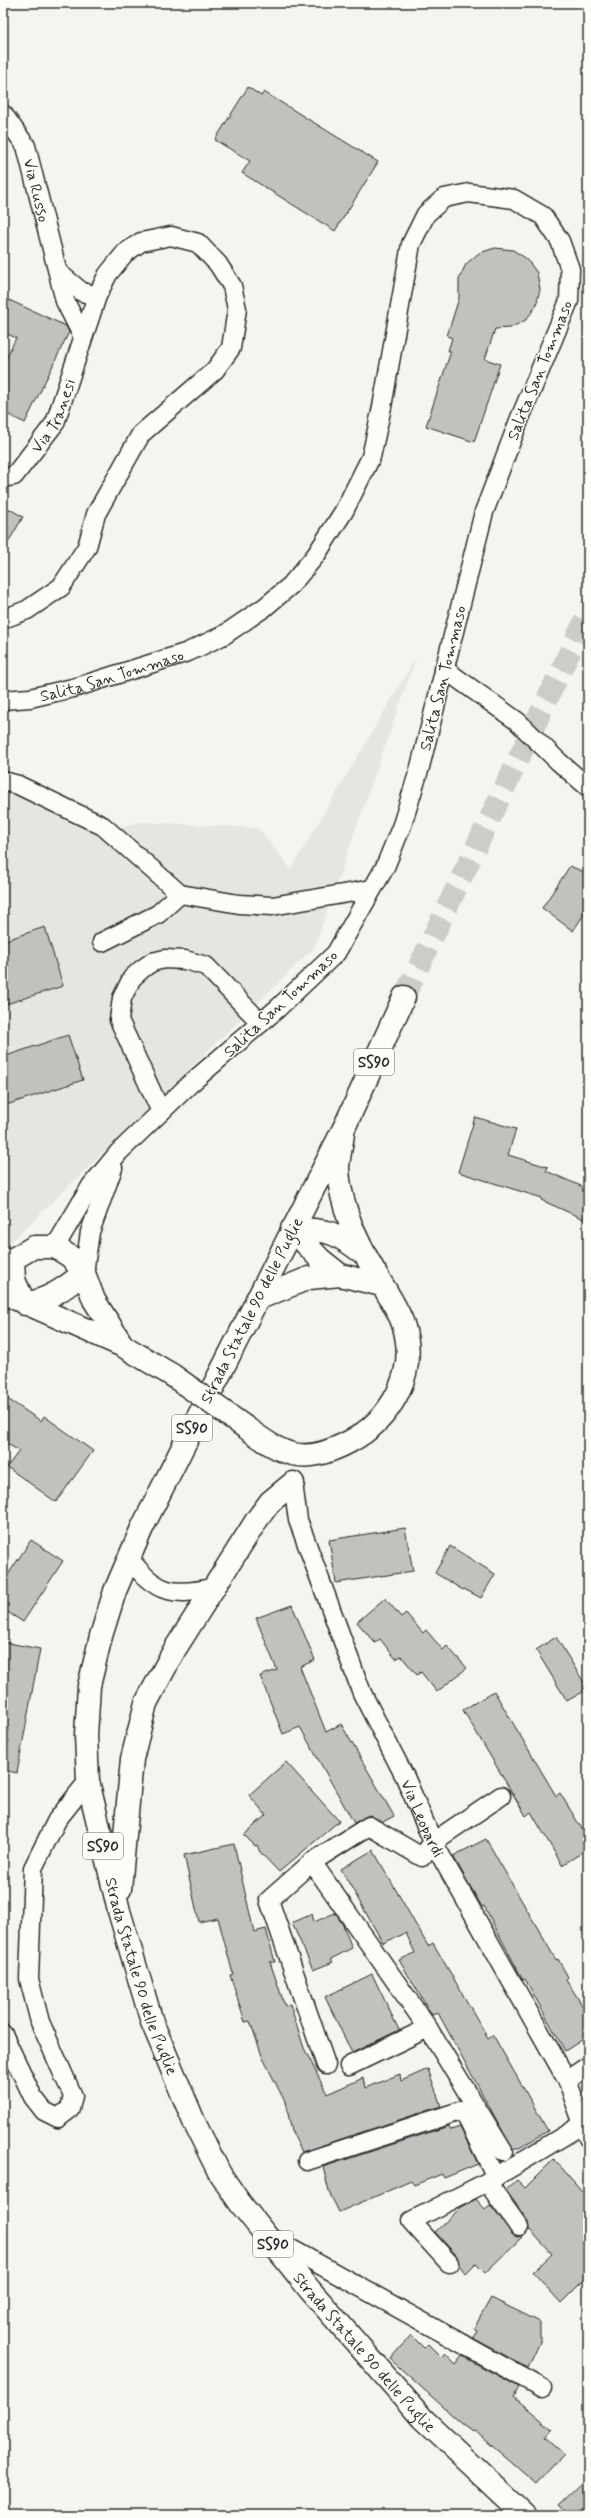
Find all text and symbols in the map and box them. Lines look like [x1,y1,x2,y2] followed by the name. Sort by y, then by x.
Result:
[18,157,54,225] street label: Via Russo
[503,298,578,443] street label: Salita San Tommaso
[27,376,81,458] street label: Via Tranesi
[415,604,472,753] street label: Salita San Tommaso
[38,645,187,707] street label: Salita San Tommaso
[219,946,343,1062] street label: Salita San Tommaso
[354,1049,394,1075] road number: SS90
[196,1214,309,1408] street label: Strada Statale 90 delle Puglie
[172,1415,212,1441] road number: SS90
[395,1777,449,1862] street label: Via Leopardi
[83,1833,123,1859] road number: SS90
[99,1876,182,2079] street label: Strada Statale 90 delle Puglie
[253,2231,293,2257] road number: SS90
[288,2268,440,2438] street label: Strada Statale 90 delle Puglie

